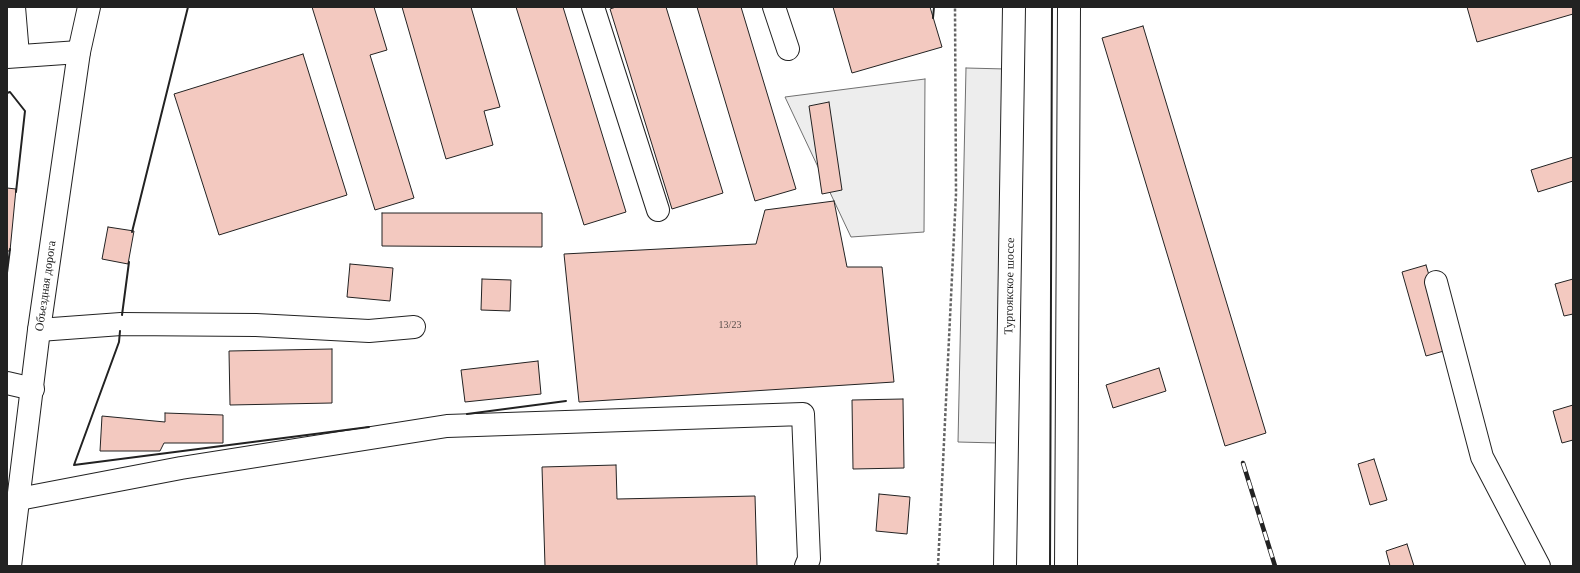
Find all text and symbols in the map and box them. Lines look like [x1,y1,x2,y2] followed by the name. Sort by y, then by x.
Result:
[1002,237,1018,335] street label: Тургоякское шоссе
[33,240,59,332] street label: Объездная дорога
[719,319,741,331] house number: 13/23

